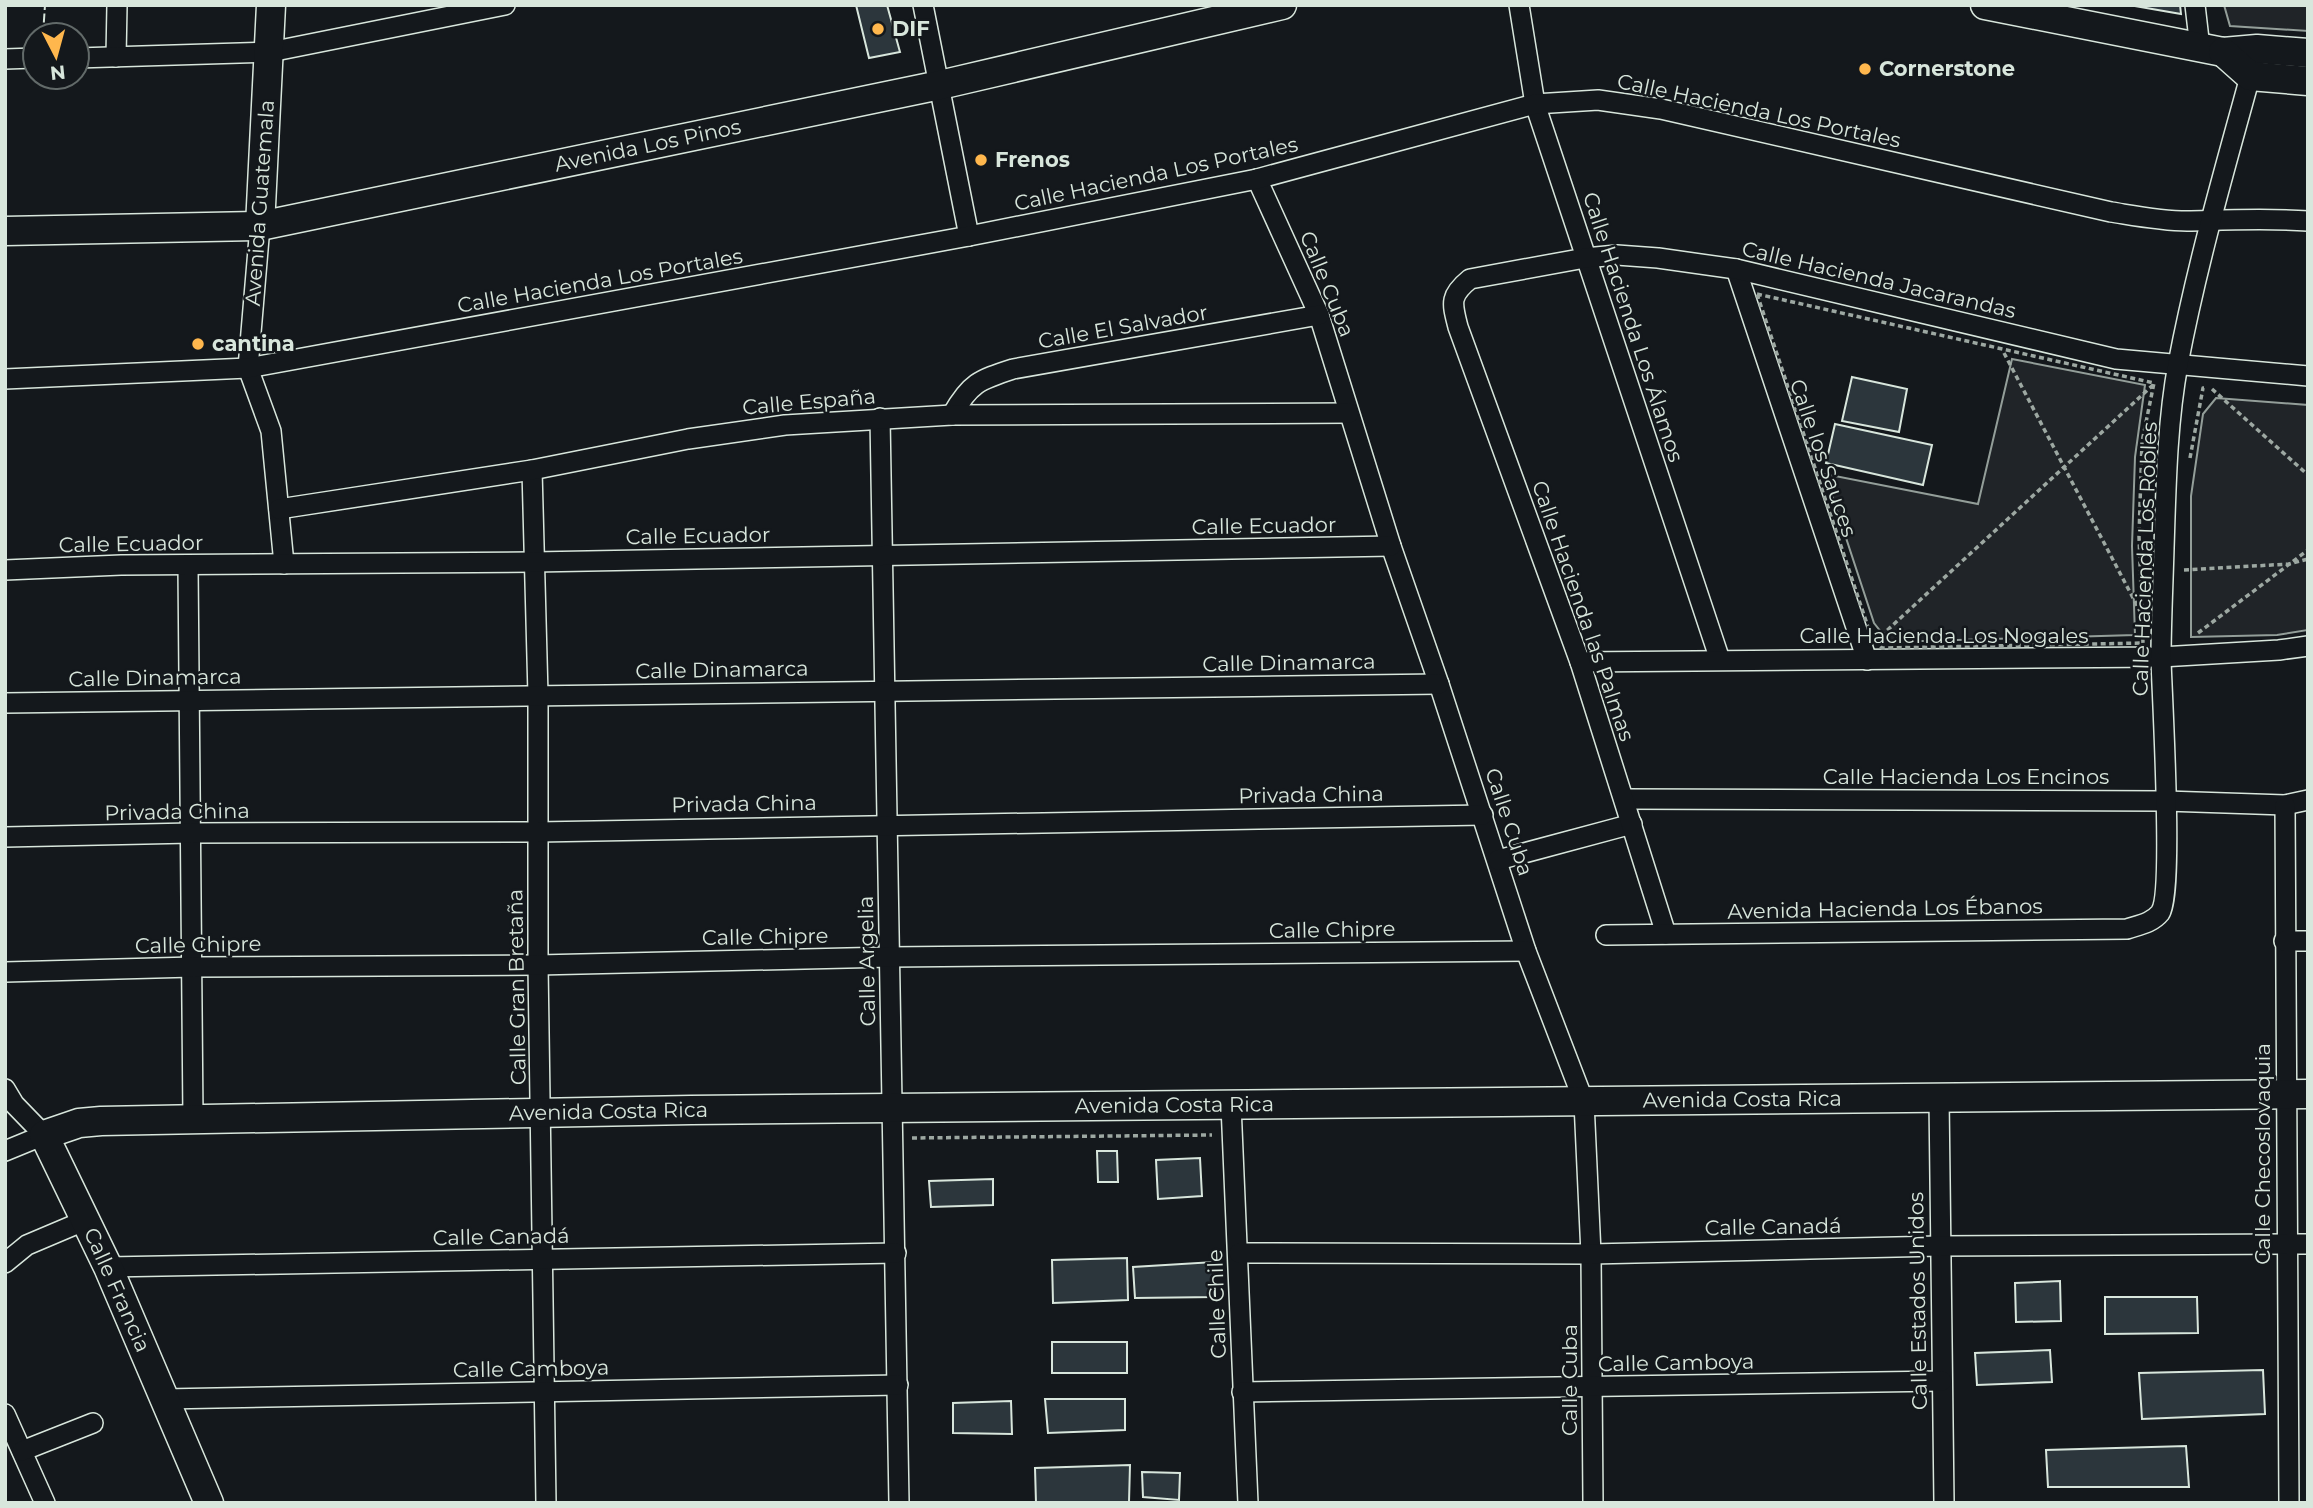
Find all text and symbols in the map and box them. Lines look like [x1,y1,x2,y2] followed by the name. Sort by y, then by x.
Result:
[892,16,930,41] place label: DIF
[21,21,91,91] north arrow
[870,21,886,37] marker: DIF
[1879,56,2015,81] place label: Cornerstone
[49,60,67,85] text: N
[1857,61,1873,77] marker: Cornerstone
[1615,68,1903,153] street label: Calle Hacienda Los Portales
[240,99,279,307] street label: Avenida Guatemala
[552,114,743,177] street label: Avenida Los Pinos
[1012,131,1300,216] street label: Calle Hacienda Los Portales
[995,147,1070,172] place label: Frenos
[973,152,989,168] marker: Frenos
[1578,189,1689,465] street label: Calle Hacienda Los Álamos
[1295,227,1360,340] street label: Calle Cuba
[1740,236,2019,323] street label: Calle Hacienda Jacarandas
[455,243,745,318] street label: Calle Hacienda Los Portales
[1036,299,1210,354] street label: Calle El Salvador
[212,331,295,356] place label: cantina
[190,336,206,352] marker: cantina
[1785,376,1862,540] street label: Calle los Sauces
[741,383,877,420] street label: Calle España
[2127,421,2162,697] street label: Calle Hacienda Los Robles
[1527,477,1640,744] street label: Calle Hacienda las Palmas
[1191,512,1337,539] street label: Calle Ecuador
[625,522,771,549] street label: Calle Ecuador
[58,530,204,557] street label: Calle Ecuador
[1799,623,2089,648] street label: Calle Hacienda Los Nogales
[1202,648,1376,677] street label: Calle Dinamarca
[635,655,809,684] street label: Calle Dinamarca
[68,663,242,692] street label: Calle Dinamarca
[1823,764,2109,789] street label: Calle Hacienda Los Encinos
[1480,765,1539,879] street label: Calle Cuba
[1238,781,1384,808] street label: Privada China
[671,790,817,817] street label: Privada China
[104,798,250,825] street label: Privada China
[502,889,531,1085] street label: Calle Gran Bretaña
[1727,893,2043,924] street label: Avenida Hacienda Los Ébanos
[853,896,880,1027] street label: Calle Argelia
[1269,916,1395,943] street label: Calle Chipre
[702,923,828,950] street label: Calle Chipre
[135,931,261,958] street label: Calle Chipre
[2250,1043,2275,1265] street label: Calle Checoslovaquia
[1643,1086,1842,1113] street label: Avenida Costa Rica
[1075,1091,1274,1118] street label: Avenida Costa Rica
[509,1097,708,1125] street label: Avenida Costa Rica
[1903,1192,1932,1410] street label: Calle Estados Unidos
[1704,1213,1842,1240] street label: Calle Canadá
[432,1223,570,1250] street label: Calle Canadá
[79,1224,156,1356] street label: Calle Francia
[1202,1249,1231,1359] street label: Calle Chile
[1557,1324,1582,1436] street label: Calle Cuba
[1598,1349,1754,1376] street label: Calle Camboya
[453,1355,609,1382] street label: Calle Camboya

